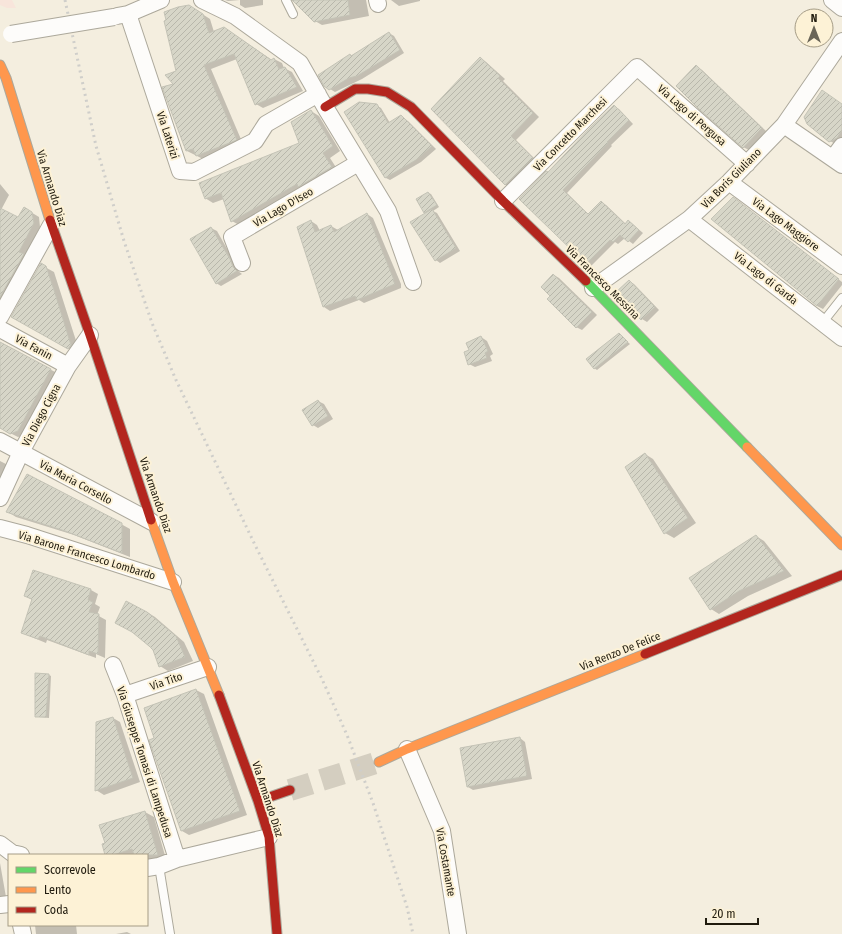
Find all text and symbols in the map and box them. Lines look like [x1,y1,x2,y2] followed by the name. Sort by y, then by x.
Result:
[794,8,834,48] north arrow
[811,12,817,25] text: N
[655,82,729,149] street label: Via Lago di Pergusa
[531,95,610,174] street label: Via Concetto Marchesi
[154,110,181,161] street label: Via Laterizi
[699,145,764,211] street label: Via Boris Giuliano
[34,149,69,228] street label: Via Armando Diaz
[251,185,316,230] street label: Via Lago D'Iseo
[750,195,822,254] street label: Via Lago Maggiore
[563,243,642,322] street label: Via Francesco Messina
[731,249,800,307] street label: Via Lago di Garda
[13,332,55,363] street label: Via Fanin
[19,382,63,449] street label: Via Diego Cigna
[137,456,175,535] street label: Via Armando Diaz
[37,458,115,507] street label: Via Maria Corsello
[17,528,157,583] street label: Via Barone Francesco Lombardo
[578,629,662,674] street label: Via Renzo De Felice
[148,670,184,693] street label: Via Tito
[114,685,175,839] street label: Via Giuseppe Tomasi di Lampedusa
[249,760,286,839] street label: Via Armando Diaz
[433,827,458,897] street label: Via Costamante
[8,854,148,926] legend
[44,863,96,877] text: Scorrevole
[44,883,71,897] text: Lento
[706,900,758,926] scale bar
[44,903,69,917] text: Coda
[712,907,736,921] text: 20 m

